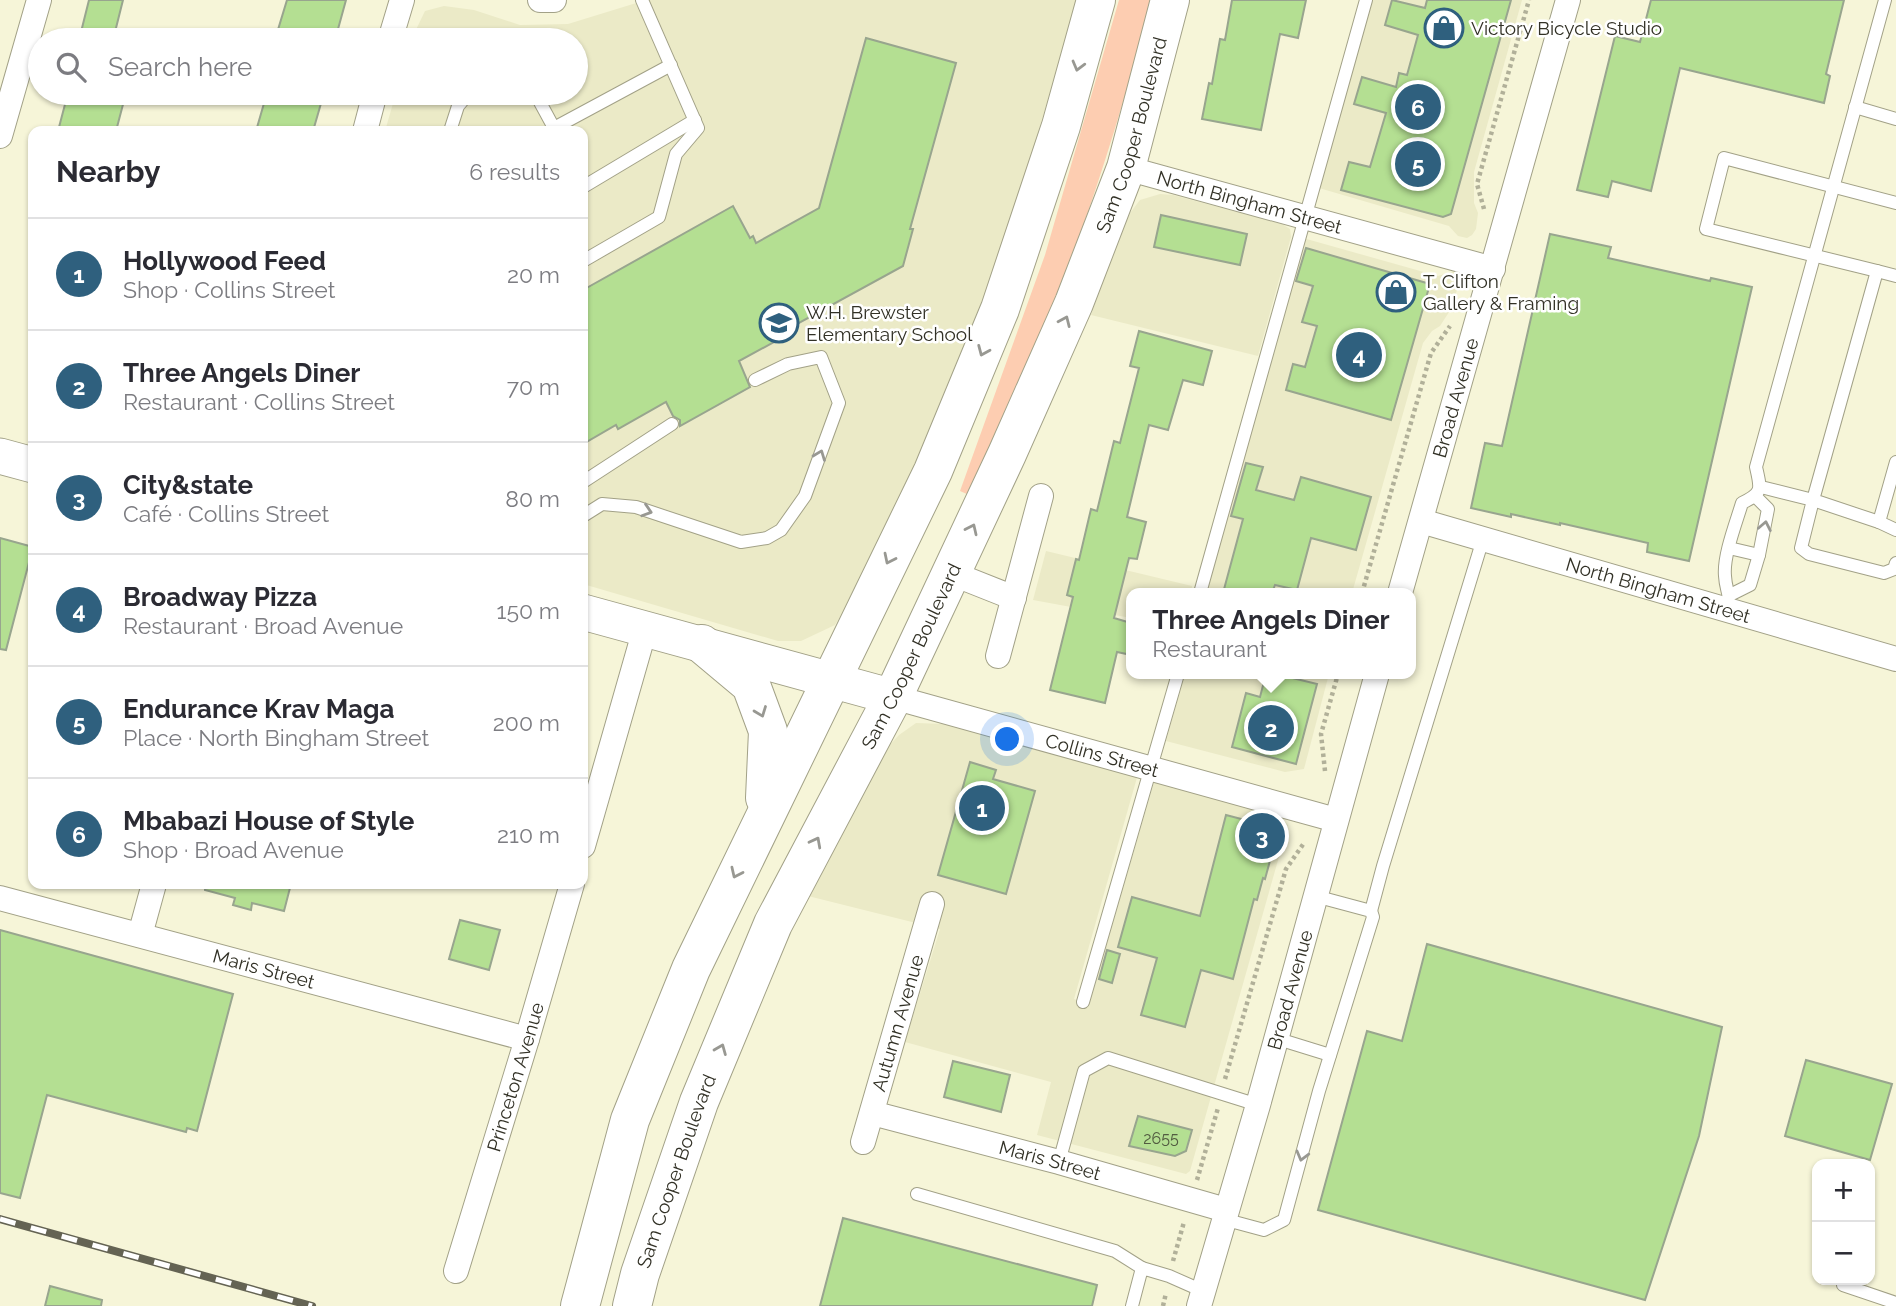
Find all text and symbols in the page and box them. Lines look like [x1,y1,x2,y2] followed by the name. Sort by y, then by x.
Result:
[1423,7,1465,49] shop icon: Victory Bicycle Studio
[1471,17,1662,39] place label: Victory Bicycle Studio
[28,28,588,105] search box
[1091,34,1171,236] street label: Sam Cooper Boulevard
[52,48,90,86] icon: search
[108,52,252,82] text: Search here
[1071,60,1086,72] one-way arrow
[1395,81,1441,133] pin: 6
[1395,138,1441,190] pin: 5
[56,154,160,189] text: Nearby
[469,158,560,185] text: 6 results
[1154,166,1345,238] street label: North Bingham Street
[123,246,326,276] text: Hollywood Feed
[73,261,85,288] text: 1
[507,261,560,288] text: 20 m
[1423,270,1579,314] place label: T. Clifton Gallery & Framing
[1375,271,1417,313] shop icon: T. Clifton Gallery & Framing
[123,276,335,303] text: Shop · Collins Street
[806,301,973,345] place label: W.H. Brewster Elementary School
[758,302,800,344] school or university icon: W.H. Brewster Elementary School
[1057,316,1071,329] one-way arrow
[1336,329,1382,381] pin: 4
[1428,335,1483,460] street label: Broad Avenue
[977,344,991,357] one-way arrow
[123,358,360,388] text: Three Angels Diner
[73,373,85,400] text: 2
[507,373,560,400] text: 70 m
[123,388,395,415] text: Restaurant · Collins Street
[812,449,826,461] one-way arrow
[123,470,253,500] text: City&state
[73,485,85,512] text: 3
[505,485,560,512] text: 80 m
[123,500,329,527] text: Café · Collins Street
[640,503,652,517] one-way arrow
[1757,520,1772,532] one-way arrow
[964,524,978,536] one-way arrow
[884,552,898,564] one-way arrow
[1563,553,1754,627] street label: North Bingham Street
[857,560,965,753] street label: Sam Cooper Boulevard
[123,582,317,612] text: Broadway Pizza
[1126,588,1416,679] popup
[72,597,86,624] text: 4
[497,597,560,624] text: 150 m
[1152,605,1390,635] text: Three Angels Diner
[123,612,403,639] text: Restaurant · Broad Avenue
[1152,635,1267,662] text: Restaurant
[123,694,394,724] text: Endurance Krav Maga
[1248,702,1294,754] pin: 2
[753,706,767,718] one-way arrow
[73,709,85,736] text: 5
[493,709,560,736] text: 200 m
[990,722,1024,756] your location
[123,724,429,751] text: Place · North Bingham Street
[1043,729,1162,781] street label: Collins Street
[959,782,1005,834] pin: 1
[123,806,414,836] text: Mbabazi House of Style
[1239,810,1285,862] pin: 3
[72,821,86,848] text: 6
[497,821,560,848] text: 210 m
[123,836,344,863] text: Shop · Broad Avenue
[808,837,821,849] one-way arrow
[730,866,744,878] one-way arrow
[1263,927,1317,1052] street label: Broad Avenue
[210,944,318,993] street label: Maris Street
[867,952,928,1094] street label: Autumn Avenue
[482,1000,548,1154] street label: Princeton Avenue
[713,1043,727,1055] one-way arrow
[632,1071,720,1271] street label: Sam Cooper Boulevard
[1143,1129,1179,1148] house number: 2655
[997,1136,1104,1185] street label: Maris Street
[1296,1149,1310,1161] one-way arrow
[1812,1159,1875,1285] map controls
[1812,1159,1875,1222] button: +
[1812,1222,1875,1285] button: −

